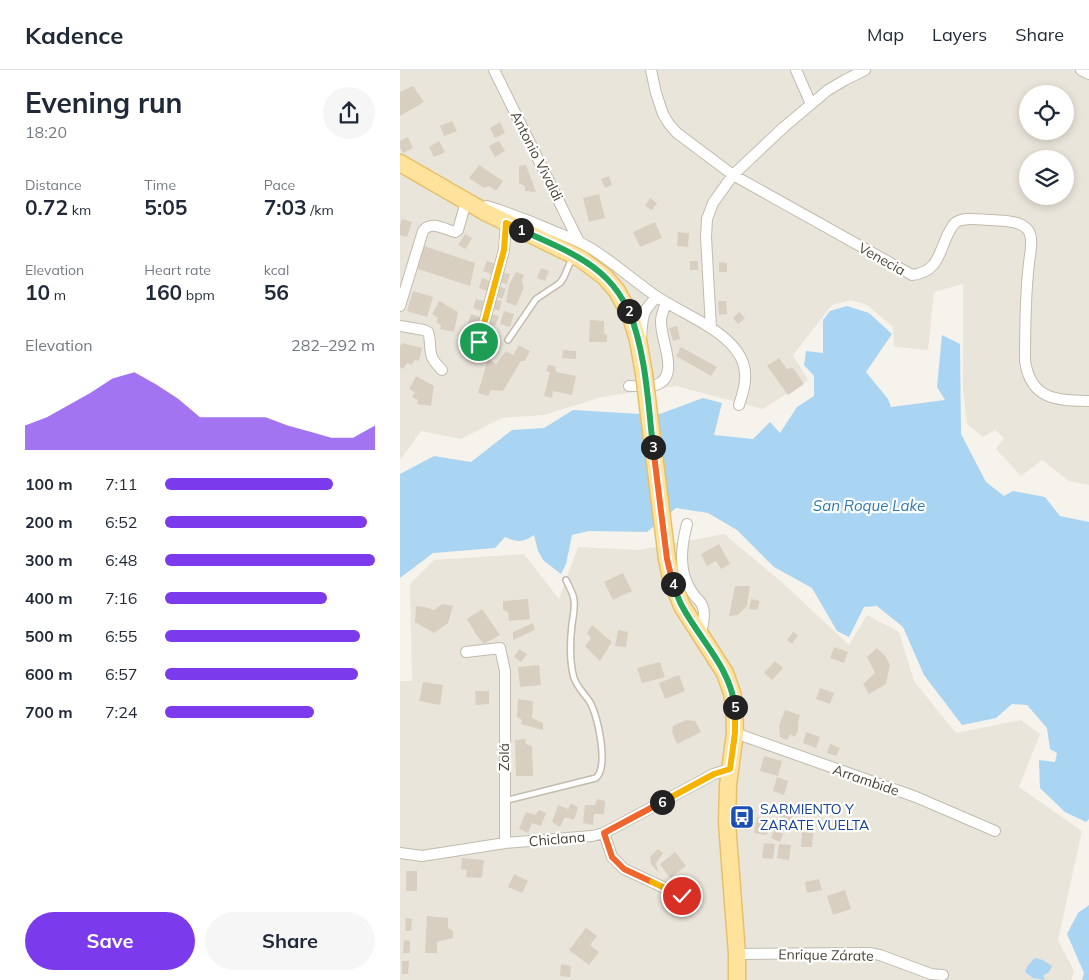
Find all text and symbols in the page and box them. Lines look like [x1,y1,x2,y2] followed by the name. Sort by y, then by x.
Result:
[25,20,123,50] text: Kadence
[867,23,904,46] text: Map
[932,23,987,46] text: Layers
[1015,23,1064,46] text: Share
[25,85,182,120] text: Evening run
[1019,85,1074,205] map controls
[1019,85,1074,140] button: locate
[323,87,375,139] button: share
[507,108,567,204] street label: Antonio Vivaldi
[25,122,67,142] text: 18:20
[1019,150,1074,205] button: layers
[25,176,82,194] text: Distance
[144,176,176,194] text: Time
[264,176,295,194] text: Pace
[25,194,68,220] text: 0.72
[144,194,187,220] text: 5:05
[264,194,307,220] text: 7:03
[68,201,91,219] text: km
[307,201,334,219] text: /km
[508,218,534,242] pin: 1
[517,221,526,239] text: 1
[855,239,909,279] street label: Venecia
[25,261,84,279] text: Elevation
[144,261,211,279] text: Heart rate
[264,261,289,279] text: kcal
[25,279,50,305] text: 10
[144,279,182,305] text: 160
[264,279,289,305] text: 56
[50,286,66,304] text: m
[182,286,215,304] text: bpm
[616,298,642,324] pin: 2
[625,302,634,320] text: 2
[458,321,500,363] pin
[465,328,493,356] icon: arrive
[25,335,93,355] text: Elevation
[291,335,375,355] text: 282–292 m
[640,434,666,460] pin: 3
[649,438,658,456] text: 3
[25,474,73,494] text: 100 m
[105,474,137,494] text: 7:11
[813,496,925,515] water label: San Roque Lake
[25,512,73,532] text: 200 m
[105,512,137,532] text: 6:52
[25,550,73,570] text: 300 m
[105,550,137,570] text: 6:48
[660,572,686,596] pin: 4
[669,575,678,593] text: 4
[25,588,73,608] text: 400 m
[105,588,137,608] text: 7:16
[25,626,73,646] text: 500 m
[105,626,137,646] text: 6:55
[25,664,73,684] text: 600 m
[105,664,137,684] text: 6:57
[722,694,748,720] pin: 5
[731,698,740,716] text: 5
[25,702,73,722] text: 700 m
[105,702,137,722] text: 7:24
[495,743,513,771] street label: Zolá
[831,760,901,800] street label: Arrambide
[650,790,674,814] pin: 6
[658,793,667,811] text: 6
[760,800,870,834] place label: SARMIENTO Y ZARATE VUELTA
[729,804,755,830] bus stop icon: SARMIENTO Y ZARATE VUELTA
[528,828,586,850] street label: Chiclana
[661,875,703,917] pin
[668,882,696,910] icon: check
[25,912,195,970] button: Save
[205,912,375,970] button: Share
[778,945,874,965] street label: Enrique Zárate

